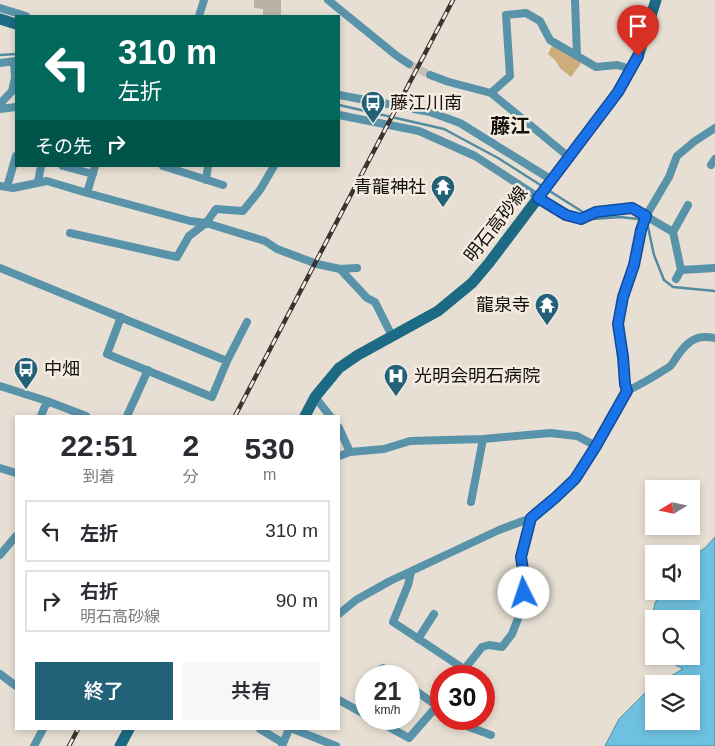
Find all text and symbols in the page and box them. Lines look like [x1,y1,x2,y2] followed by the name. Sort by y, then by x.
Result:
[617,5,659,56] pin
[624,12,652,40] icon: arrive
[118,32,217,71] text: 310 m
[35,35,100,100] icon: left
[118,79,162,104] text: 左折
[360,90,386,124] bus stop icon: 藤江川南
[390,93,462,113] place label: 藤江川南
[490,115,530,137] district label: 藤江
[102,130,130,158] icon: right
[35,136,92,157] text: その先
[430,174,456,208] temple icon: 青龍神社
[354,177,426,197] place label: 青龍神社
[460,182,532,266] street label: 明石高砂線
[534,292,560,326] temple icon: 龍泉寺
[476,295,530,315] place label: 龍泉寺
[13,356,39,390] bus stop icon: 中畑
[44,359,80,379] place label: 中畑
[383,363,409,397] hospital icon: 光明会明石病院
[414,366,540,386] place label: 光明会明石病院
[60,429,137,462] text: 22:51
[182,429,199,462] text: 2
[245,432,295,465] text: 530
[263,466,276,483] text: m
[83,468,115,485] text: 到着
[183,468,199,485] text: 分
[645,480,700,535] north arrow
[645,480,700,730] map controls
[37,517,65,545] icon: left
[265,520,318,541] text: 310 m
[80,523,118,544] text: 左折
[645,545,700,600] button: sound
[497,566,549,618] position arrow
[80,581,118,602] text: 右折
[37,587,65,615] icon: right
[276,590,318,611] text: 90 m
[80,608,160,625] text: 明石高砂線
[645,610,700,665] button: search
[35,662,173,720] button: 終了
[183,662,320,720] button: 共有
[430,665,495,730] speed limit sign: 30
[645,675,700,730] button: layers
[374,677,401,705] text: 21
[374,703,401,717] text: km/h

